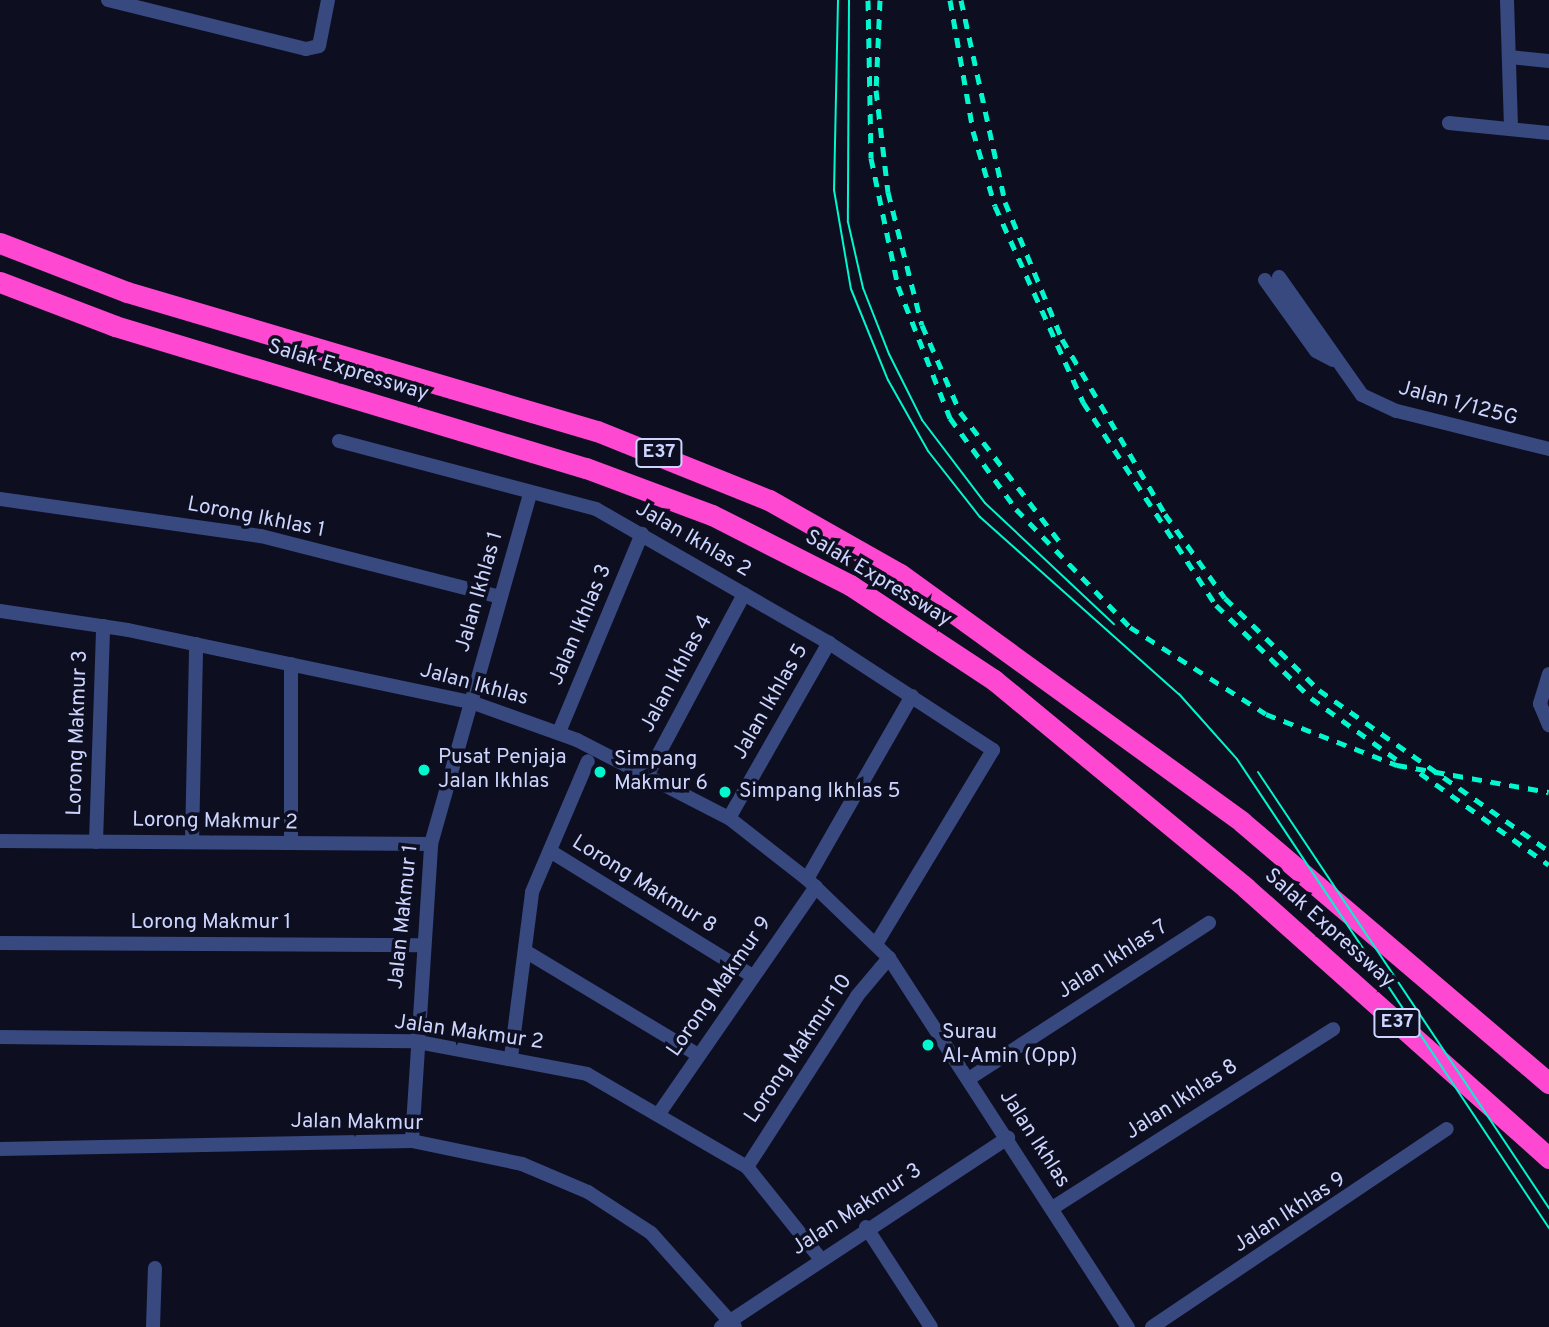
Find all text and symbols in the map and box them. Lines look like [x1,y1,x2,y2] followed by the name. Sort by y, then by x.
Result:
[265,335,431,407] street label: Salak Expressway
[1396,376,1520,432] street label: Jalan 1/125G
[634,437,684,468] road number: E37
[185,492,327,544] street label: Lorong Ikhlas 1
[631,497,755,583] street label: Jalan Ikhlas 2
[800,525,956,633] street label: Salak Expressway
[451,529,509,655] street label: Jalan Ikhlas 1
[544,561,618,689] street label: Jalan Ikhlas 3
[636,611,718,737] street label: Jalan Ikhlas 4
[728,640,814,764] street label: Jalan Ikhlas 5
[63,650,93,816] street label: Lorong Makmur 3
[417,658,531,712] street label: Jalan Ikhlas
[438,745,567,795] place label: Pusat Penjaja Jalan Ikhlas
[614,747,708,797] place label: Simpang Makmur 6
[416,762,432,778] marker: Pusat Penjaja Jalan Ikhlas
[592,764,608,780] marker: Simpang Makmur 6
[739,779,901,805] place label: Simpang Ikhlas 5
[717,784,733,800] marker: Simpang Ikhlas 5
[132,808,298,836] street label: Lorong Makmur 2
[567,830,721,940] street label: Lorong Makmur 8
[384,843,424,991] street label: Jalan Makmur 1
[1259,864,1399,994] street label: Salak Expressway
[131,910,291,936] street label: Lorong Makmur 1
[662,912,778,1062] street label: Lorong Makmur 9
[1053,915,1173,1005] street label: Jalan Ikhlas 7
[740,970,858,1128] street label: Lorong Makmur 10
[1372,1007,1422,1038] road number: E37
[393,1010,545,1056] street label: Jalan Makmur 2
[942,1020,1077,1070] place label: Surau Al-Amin (Opp)
[920,1037,936,1053] marker: Surau Al-Amin (Opp)
[1121,1054,1243,1146] street label: Jalan Ikhlas 8
[993,1085,1075,1193] street label: Jalan Ikhlas
[290,1109,424,1137] street label: Jalan Makmur
[787,1159,927,1261] street label: Jalan Makmur 3
[1229,1167,1351,1259] street label: Jalan Ikhlas 9

